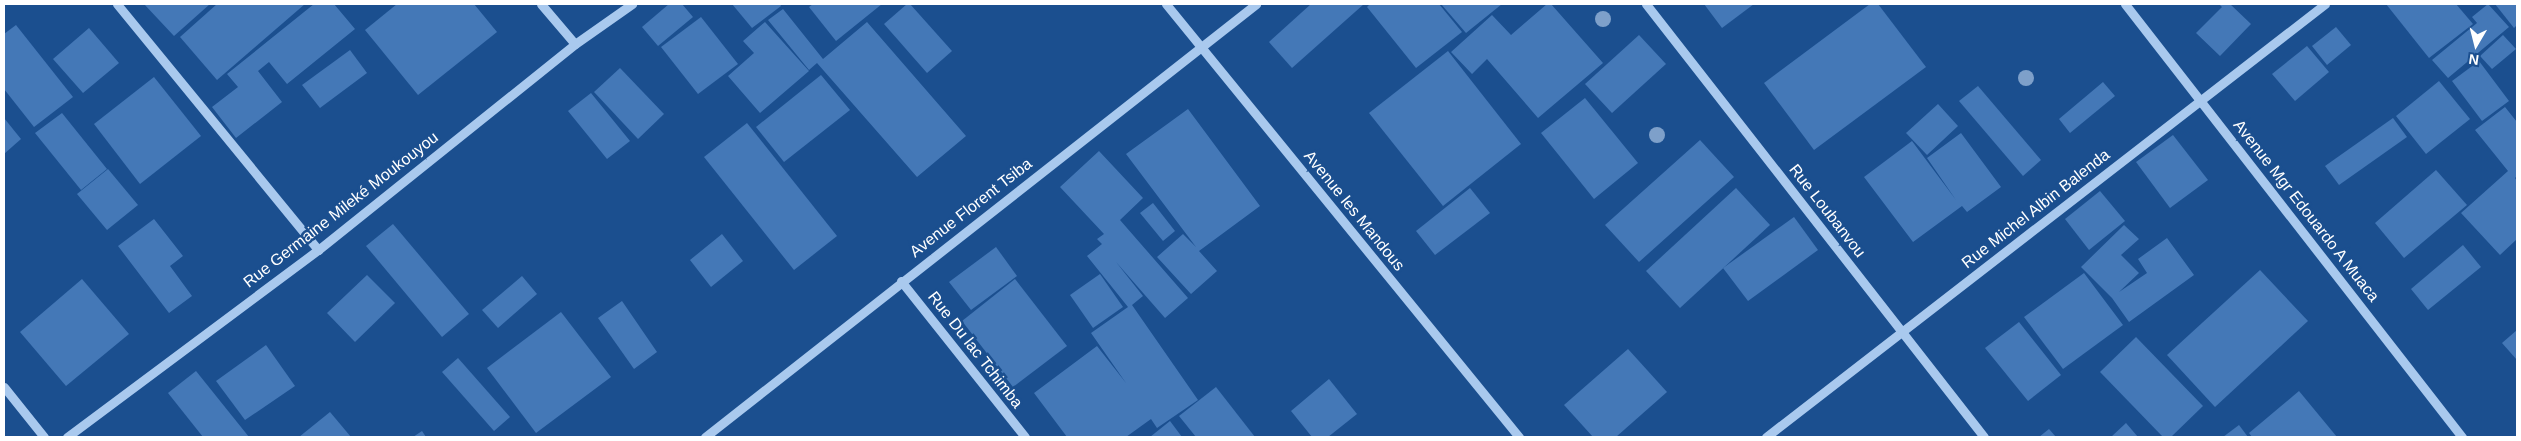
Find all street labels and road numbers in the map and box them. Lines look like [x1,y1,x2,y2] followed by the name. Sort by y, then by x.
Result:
[2228,115,2384,307] street label: Avenue Mgr Edouardo A Muaca
[240,128,442,292] street label: Rue Germaine Mileké Moukouyou
[1958,145,2114,273] street label: Rue Michel Albin Balenda
[1300,147,1408,275] street label: Avenue les Mandous
[906,154,1036,262] street label: Avenue Florent Tsiba
[1785,161,1869,261] street label: Rue Loubanvou
[923,288,1027,412] street label: Rue Du lac Tchimba

